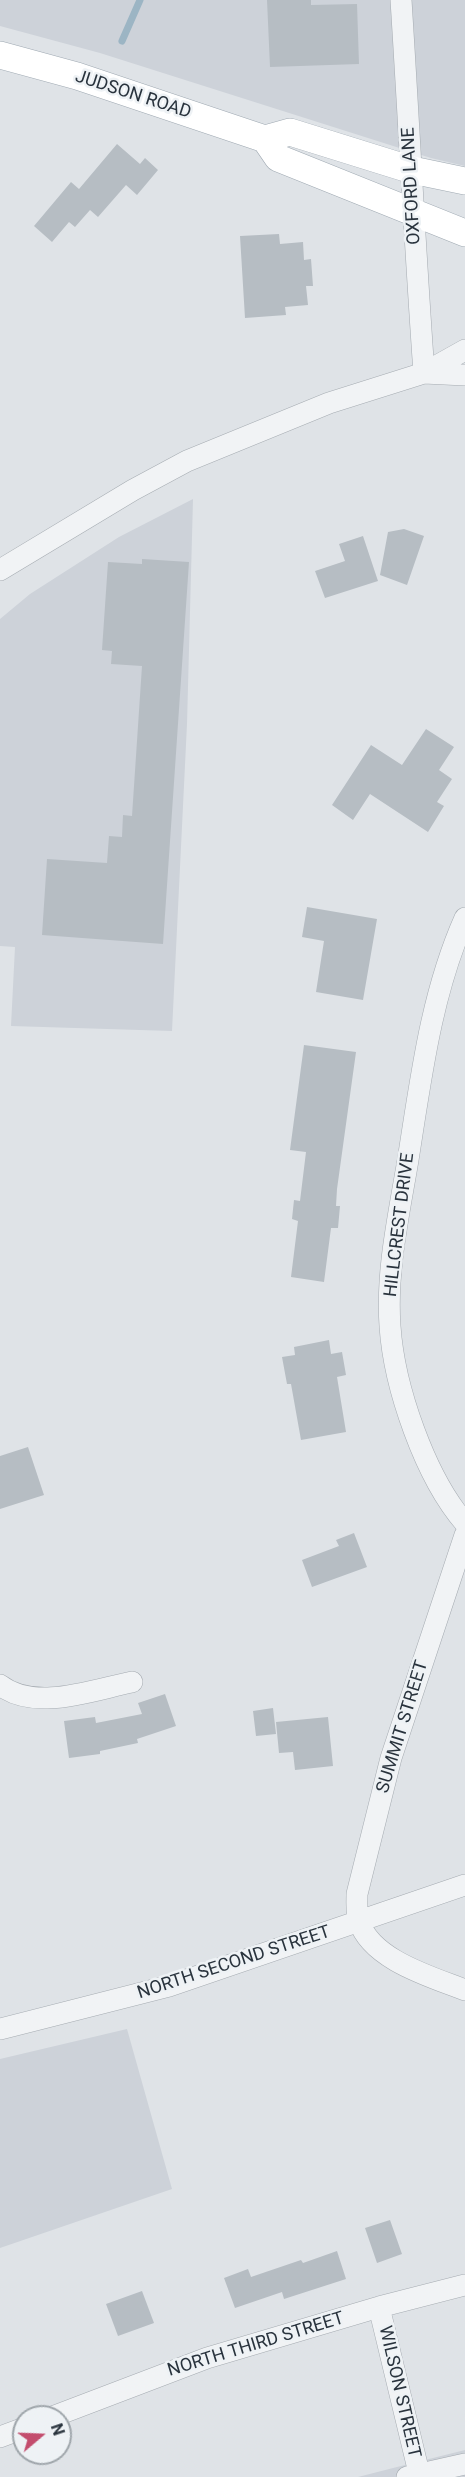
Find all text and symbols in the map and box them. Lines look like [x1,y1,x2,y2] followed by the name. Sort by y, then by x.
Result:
[72,66,194,124] street label: JUDSON ROAD
[398,127,426,245] street label: OXFORD LANE
[380,1152,420,1298] street label: HILLCREST DRIVE
[373,1658,433,1796] street label: SUMMIT STREET
[135,1922,333,2004] street label: NORTH SECOND STREET
[165,2308,347,2382] street label: NORTH THIRD STREET
[373,2324,425,2460] street label: WILSON STREET
[12,2405,72,2465] north arrow
[47,2421,68,2438] text: N

